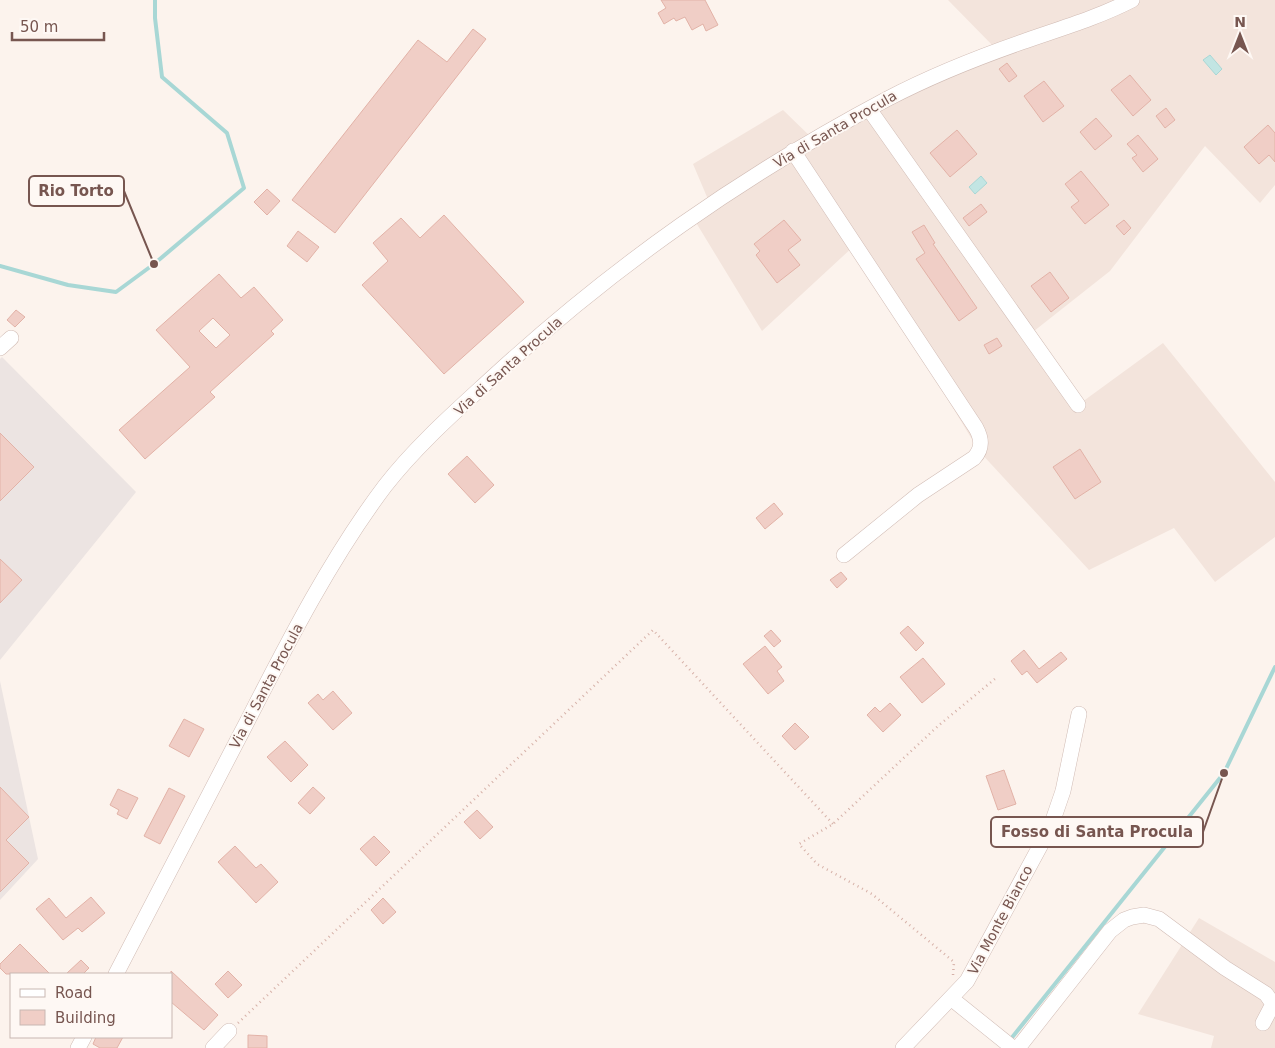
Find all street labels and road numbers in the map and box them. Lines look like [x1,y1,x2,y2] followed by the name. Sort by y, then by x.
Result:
[771,87,899,171] street label: Via di Santa Procula
[451,313,565,419] street label: Via di Santa Procula
[226,621,306,751] street label: Via di Santa Procula
[964,863,1036,977] street label: Via Monte Bianco

